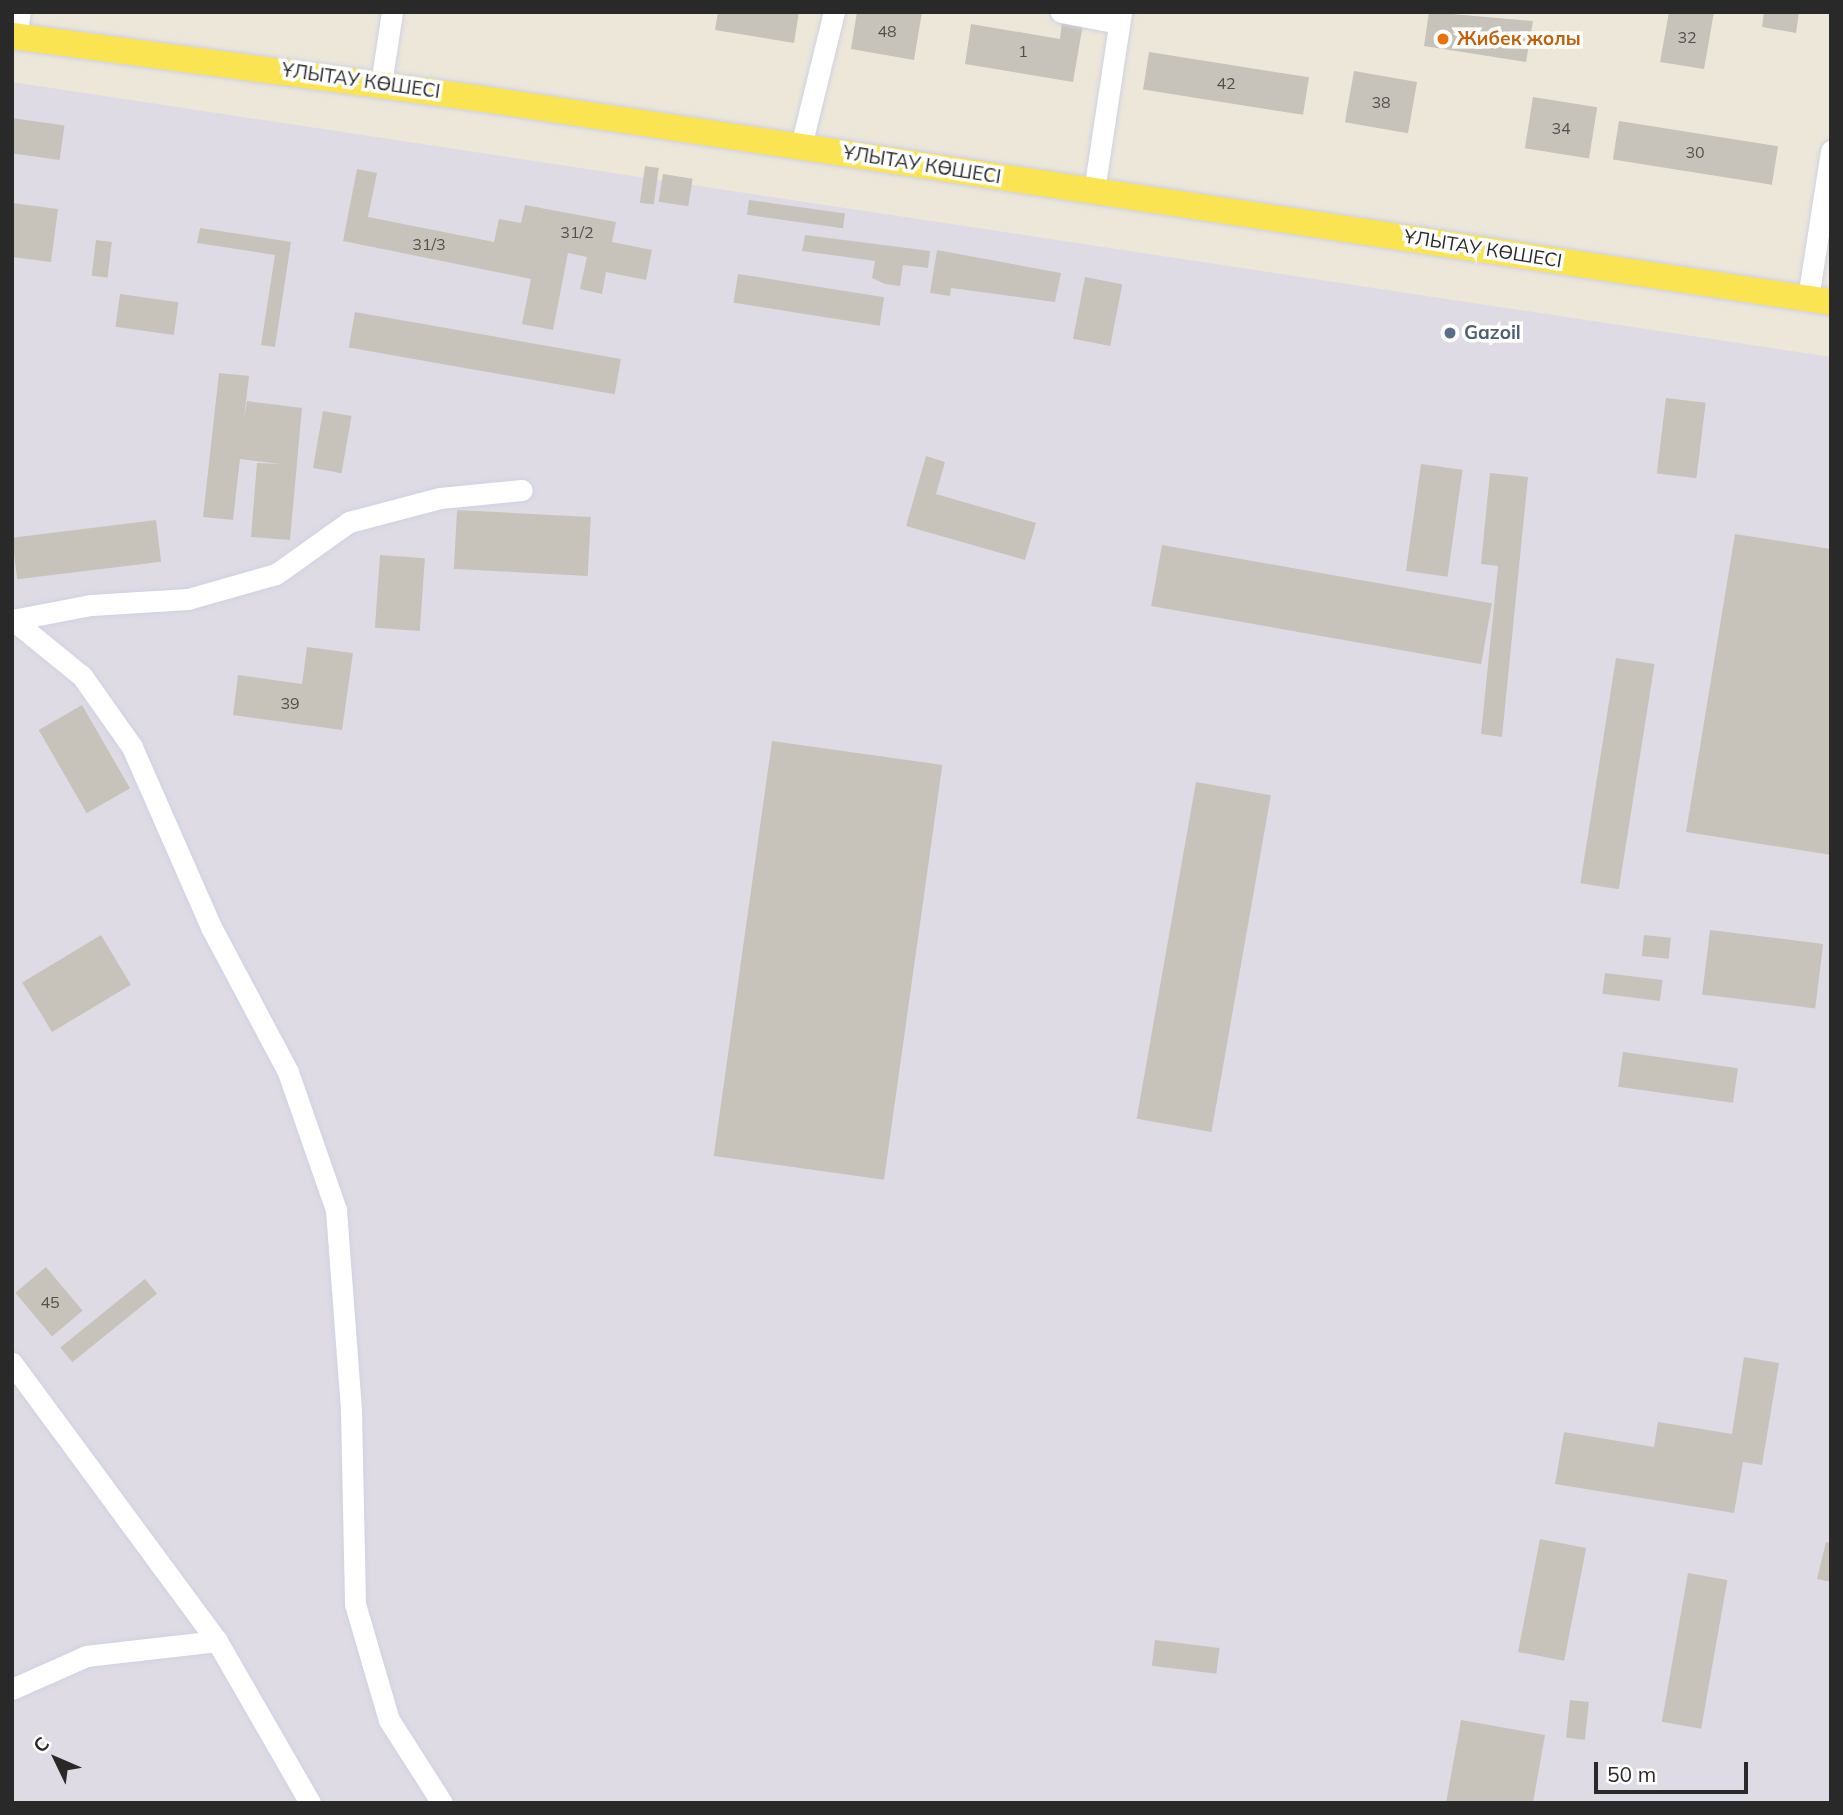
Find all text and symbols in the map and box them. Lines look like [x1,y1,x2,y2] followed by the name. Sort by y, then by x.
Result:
[877,21,897,41] house number: 48
[1677,27,1697,47] house number: 32
[1457,28,1581,50] place label: Жибек жолы
[1435,31,1451,47] marker: Жибек жолы
[1018,41,1028,61] house number: 1
[280,59,442,103] street label: ҰЛЫТАУ КӨШЕСІ
[1216,73,1236,93] house number: 42
[1371,92,1391,112] house number: 38
[1551,118,1571,138] house number: 34
[841,141,1003,189] street label: ҰЛЫТАУ КӨШЕСІ
[1685,142,1705,162] house number: 30
[560,222,594,242] house number: 31/2
[1402,225,1564,273] street label: ҰЛЫТАУ КӨШЕСІ
[412,234,446,254] house number: 31/3
[1464,322,1521,344] place label: Gazoil
[1442,325,1458,341] marker: Gazoil
[280,693,300,713] house number: 39
[40,1292,60,1312] house number: 45
[21,1724,91,1794] north arrow
[28,1731,54,1757] text: С
[1598,1748,1752,1792] scale bar
[1607,1761,1656,1787] text: 50 m

